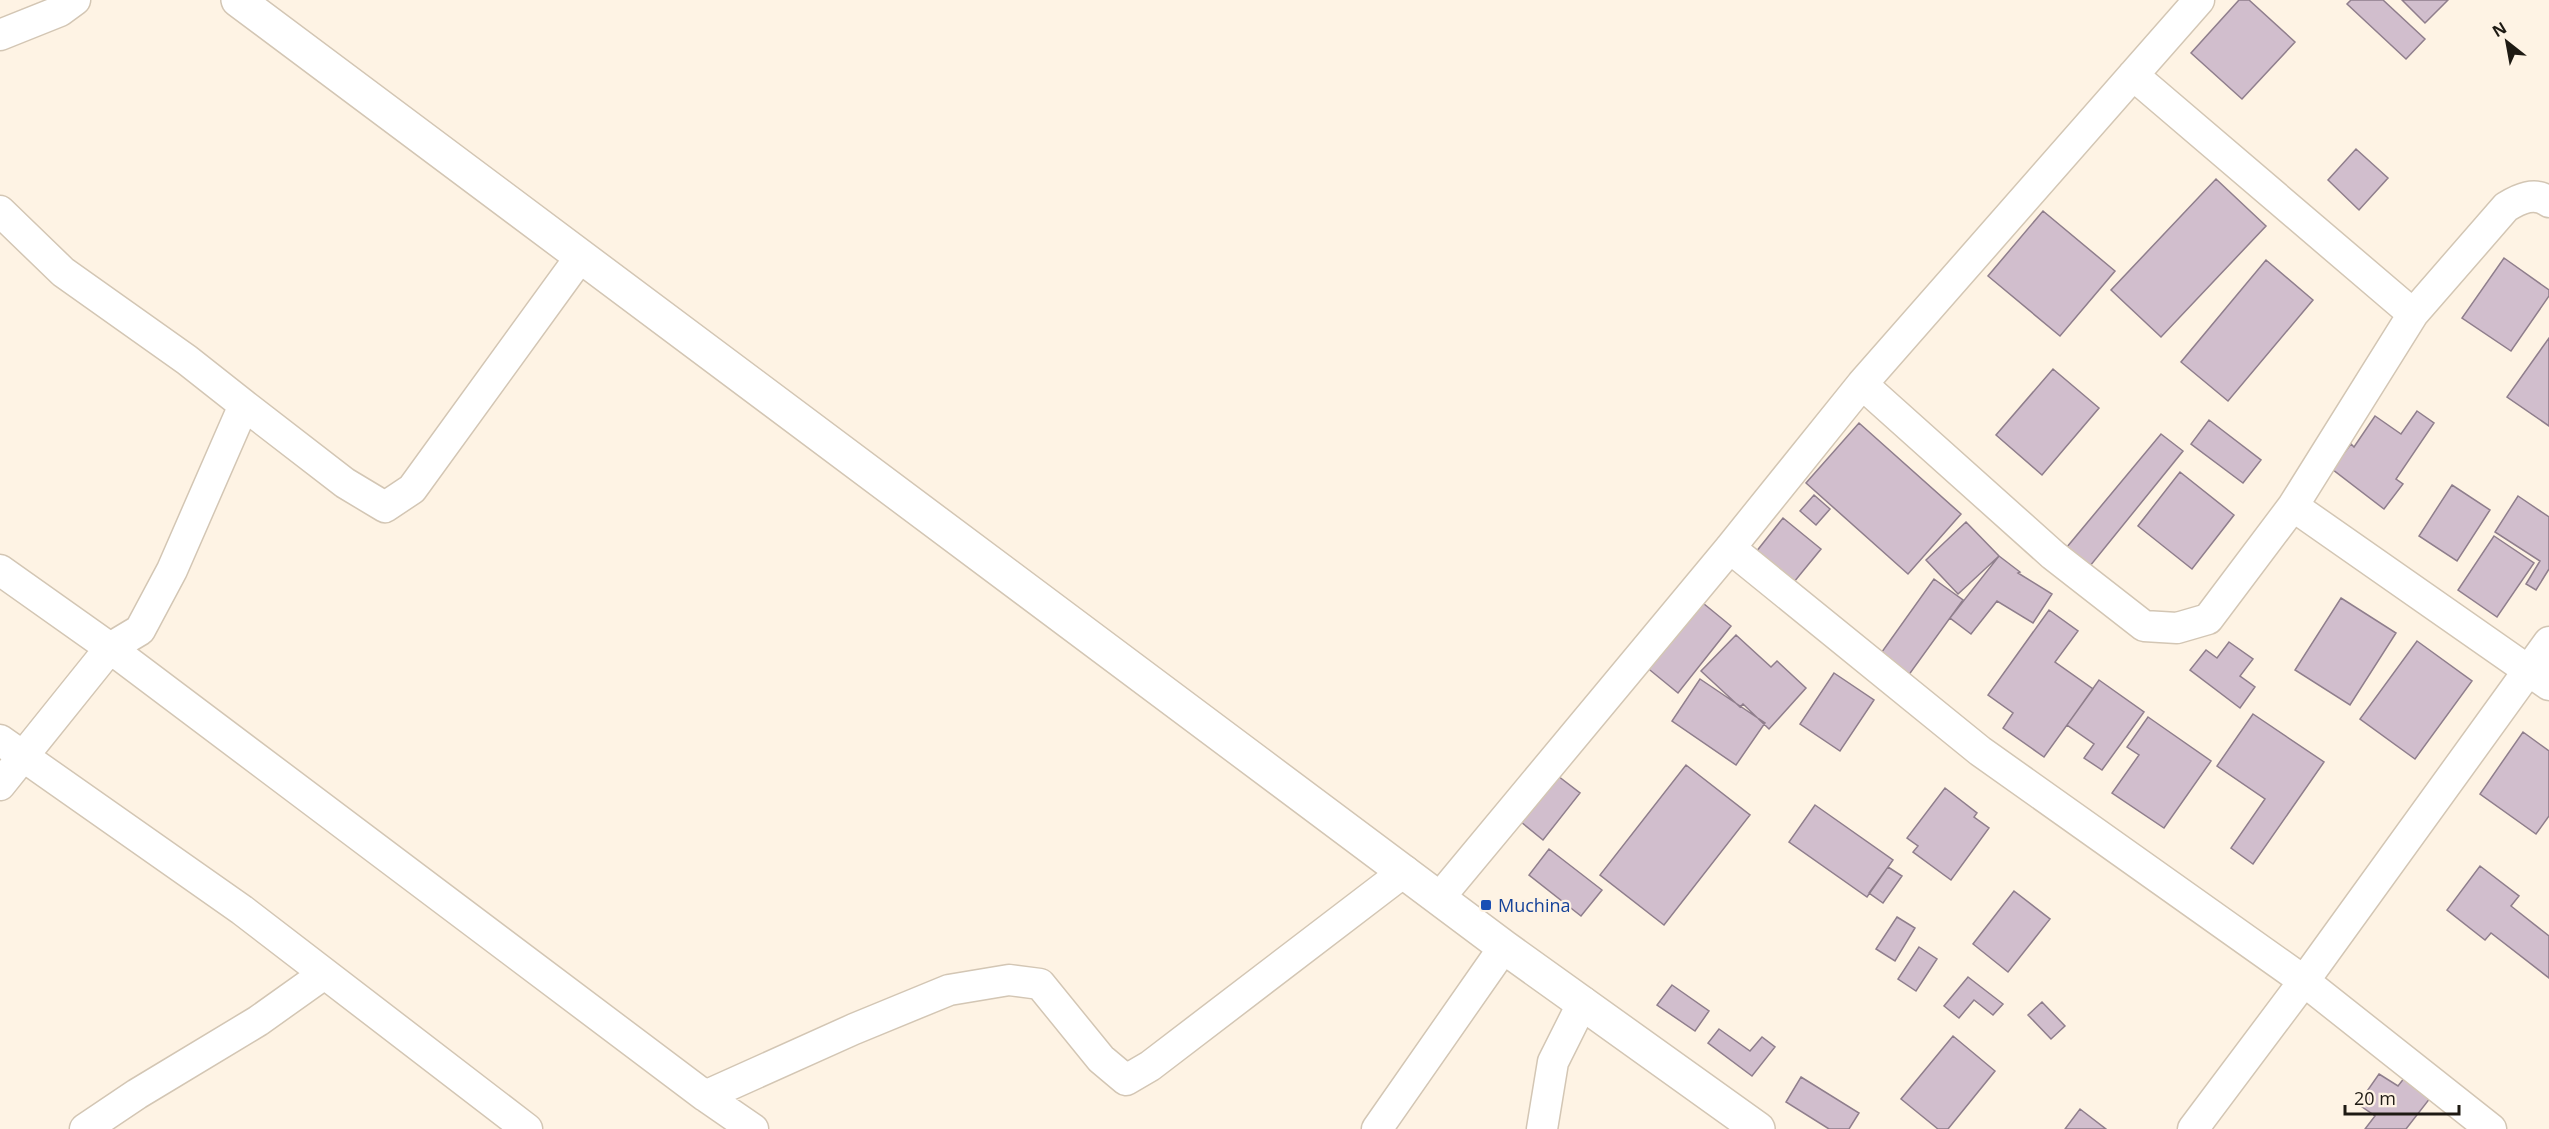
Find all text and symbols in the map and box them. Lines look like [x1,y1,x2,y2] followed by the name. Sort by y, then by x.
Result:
[2477,12,2537,72] north arrow
[2488,16,2511,42] text: N
[1498,893,1570,917] place label: Muchina
[1479,898,1493,912] marker: Muchina
[2345,1078,2459,1116] scale bar
[2354,1086,2396,1110] text: 20 m

